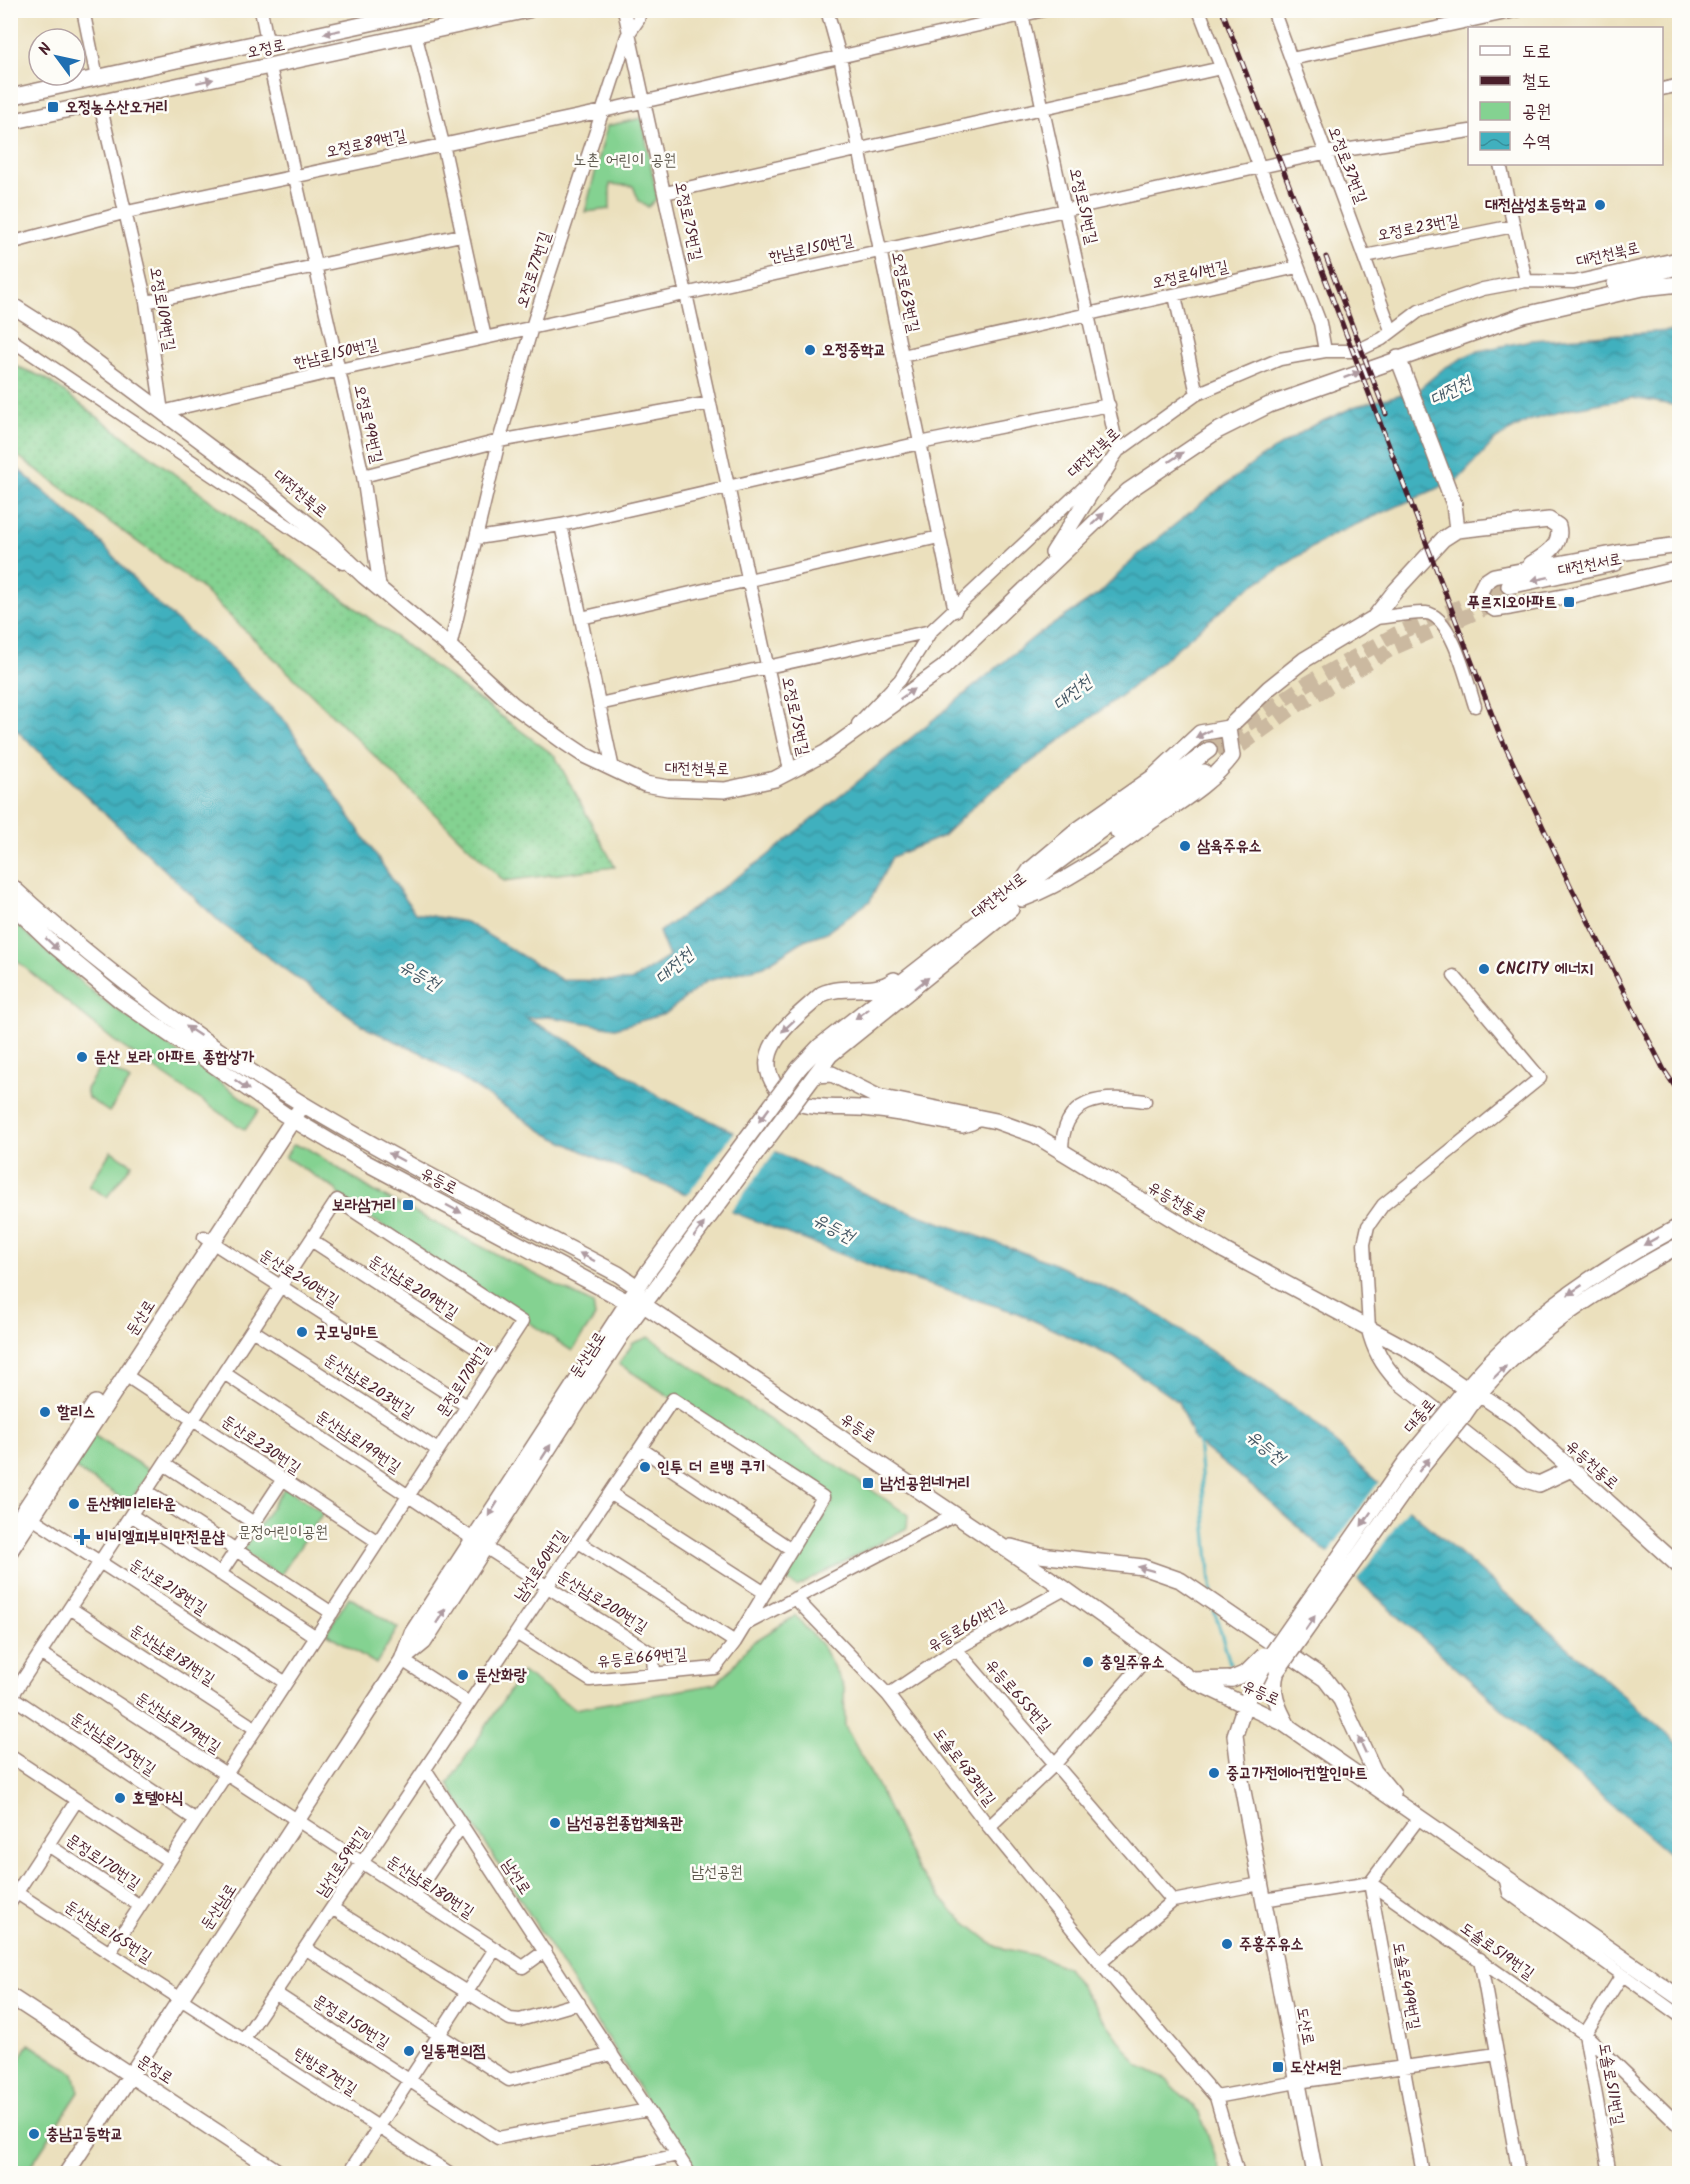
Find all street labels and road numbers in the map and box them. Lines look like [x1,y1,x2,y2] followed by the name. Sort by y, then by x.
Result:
[245,33,287,65] street label: 오정로
[323,123,409,165] street label: 오정로89번길
[1321,123,1373,207] street label: 오정로37번길
[1062,165,1104,247] street label: 오정로51번길
[667,179,709,263] street label: 오정로75번길
[1375,208,1461,248] street label: 오정로23번길
[510,228,558,311] street label: 오정로77번길
[766,228,856,270] street label: 한남로150번길
[1574,236,1642,274] street label: 대전천북로
[884,249,926,335] street label: 오정로63번길
[1149,254,1231,296] street label: 오정로41번길
[142,265,182,353] street label: 오정로109번길
[291,332,381,376] street label: 한남로150번길
[347,382,389,466] street label: 오정로99번길
[1062,422,1126,484] street label: 대전천북로
[267,464,333,524] street label: 대전천북로
[1556,547,1624,583] street label: 대전천서로
[774,674,816,758] street label: 오정로75번길
[665,756,729,782] street label: 대전천북로
[966,866,1032,926] street label: 대전천서로
[416,1161,462,1201] street label: 유등로
[1143,1175,1211,1229] street label: 유등천동로
[254,1243,344,1313] street label: 둔산로240번길
[363,1249,463,1325] street label: 둔산남로209번길
[120,1295,162,1341] street label: 둔산로
[563,1327,613,1383] street label: 둔산남로
[430,1338,498,1422] street label: 문정로170번길
[319,1347,419,1425] street label: 둔산남로203번길
[1398,1393,1442,1439] street label: 대종로
[310,1404,406,1480] street label: 둔산남로199번길
[835,1407,881,1449] street label: 유등로
[216,1409,306,1481] street label: 둔산로230번길
[1560,1434,1624,1496] street label: 유등천동로
[508,1525,574,1607] street label: 남선로60번길
[124,1552,212,1622] street label: 둔산로218번길
[552,1564,652,1640] street label: 둔산남로200번길
[923,1593,1011,1659] street label: 유등로661번길
[125,1618,220,1692] street label: 둔산남로181번길
[596,1642,688,1674] street label: 유등로669번길
[979,1654,1057,1738] street label: 유등로655번길
[1238,1674,1284,1712] street label: 유등로
[130,1686,226,1760] street label: 둔산남로179번길
[65,1706,161,1782] street label: 둔산남로175번길
[926,1723,1002,1811] street label: 도솔로483번길
[310,1821,376,1902] street label: 남선로59번길
[61,1828,145,1896] street label: 문정로170번길
[381,1849,479,1925] street label: 둔산남로180번길
[495,1854,537,1900] street label: 남선로
[194,1879,244,1935] street label: 둔산남로
[59,1894,157,1970] street label: 둔산남로165번길
[1455,1916,1539,1986] street label: 도솔로519번길
[1385,1940,1427,2032] street label: 도솔로499번길
[308,1989,394,2055] street label: 문정로150번길
[1289,2005,1321,2047] street label: 도산로
[1591,2041,1631,2127] street label: 도솔로511번길
[288,2042,362,2102] street label: 탄방로7번길
[132,2049,178,2091] street label: 문정로

